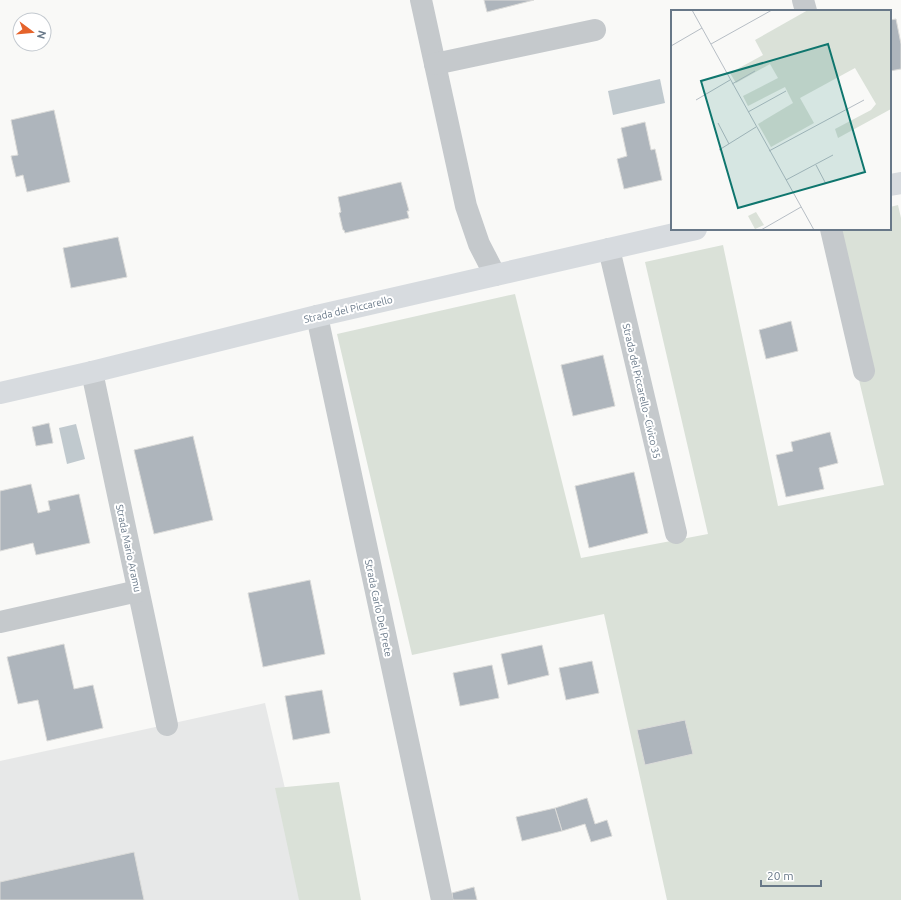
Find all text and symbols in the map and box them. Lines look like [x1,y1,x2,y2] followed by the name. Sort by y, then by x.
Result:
[671,10,891,230] inset map
[12,12,52,52] north arrow
[35,29,49,40] text: N
[303,294,394,325] street label: Strada del Piccarello
[621,323,662,460] street label: Strada del Piccarello - Civico 35
[114,503,143,593] street label: Strada Mario Aramu
[363,558,394,658] street label: Strada Carlo Del Prete
[761,862,821,888] scale bar
[767,869,794,882] text: 20 m

